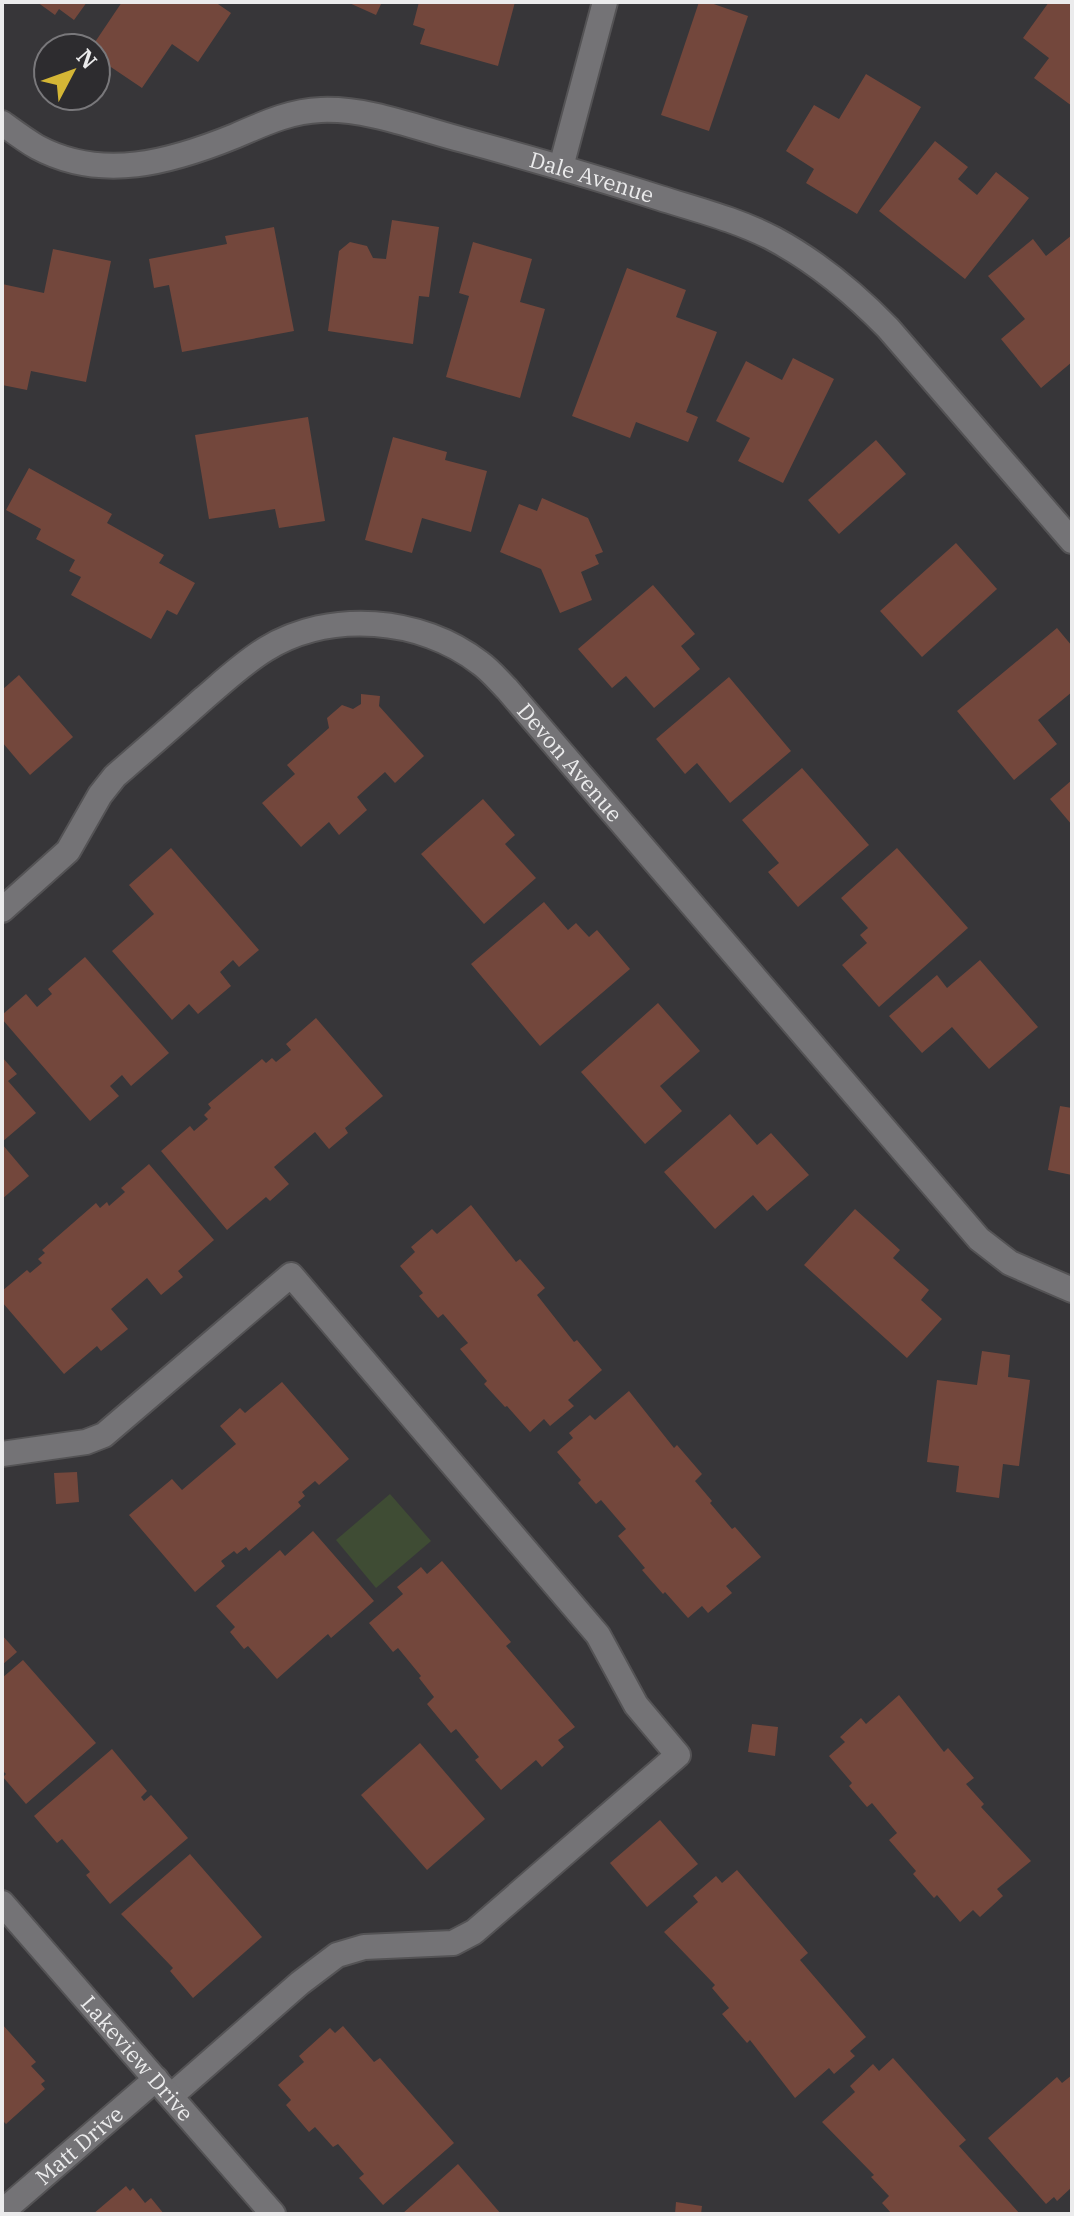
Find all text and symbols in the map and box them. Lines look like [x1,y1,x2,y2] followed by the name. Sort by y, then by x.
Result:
[32,32,112,112] north arrow
[71,42,104,75] text: N
[526,144,658,209] street label: Dale Avenue
[511,696,629,828] street label: Devon Avenue
[75,1989,200,2127] street label: Lakeview Drive
[29,2099,129,2191] street label: Matt Drive

